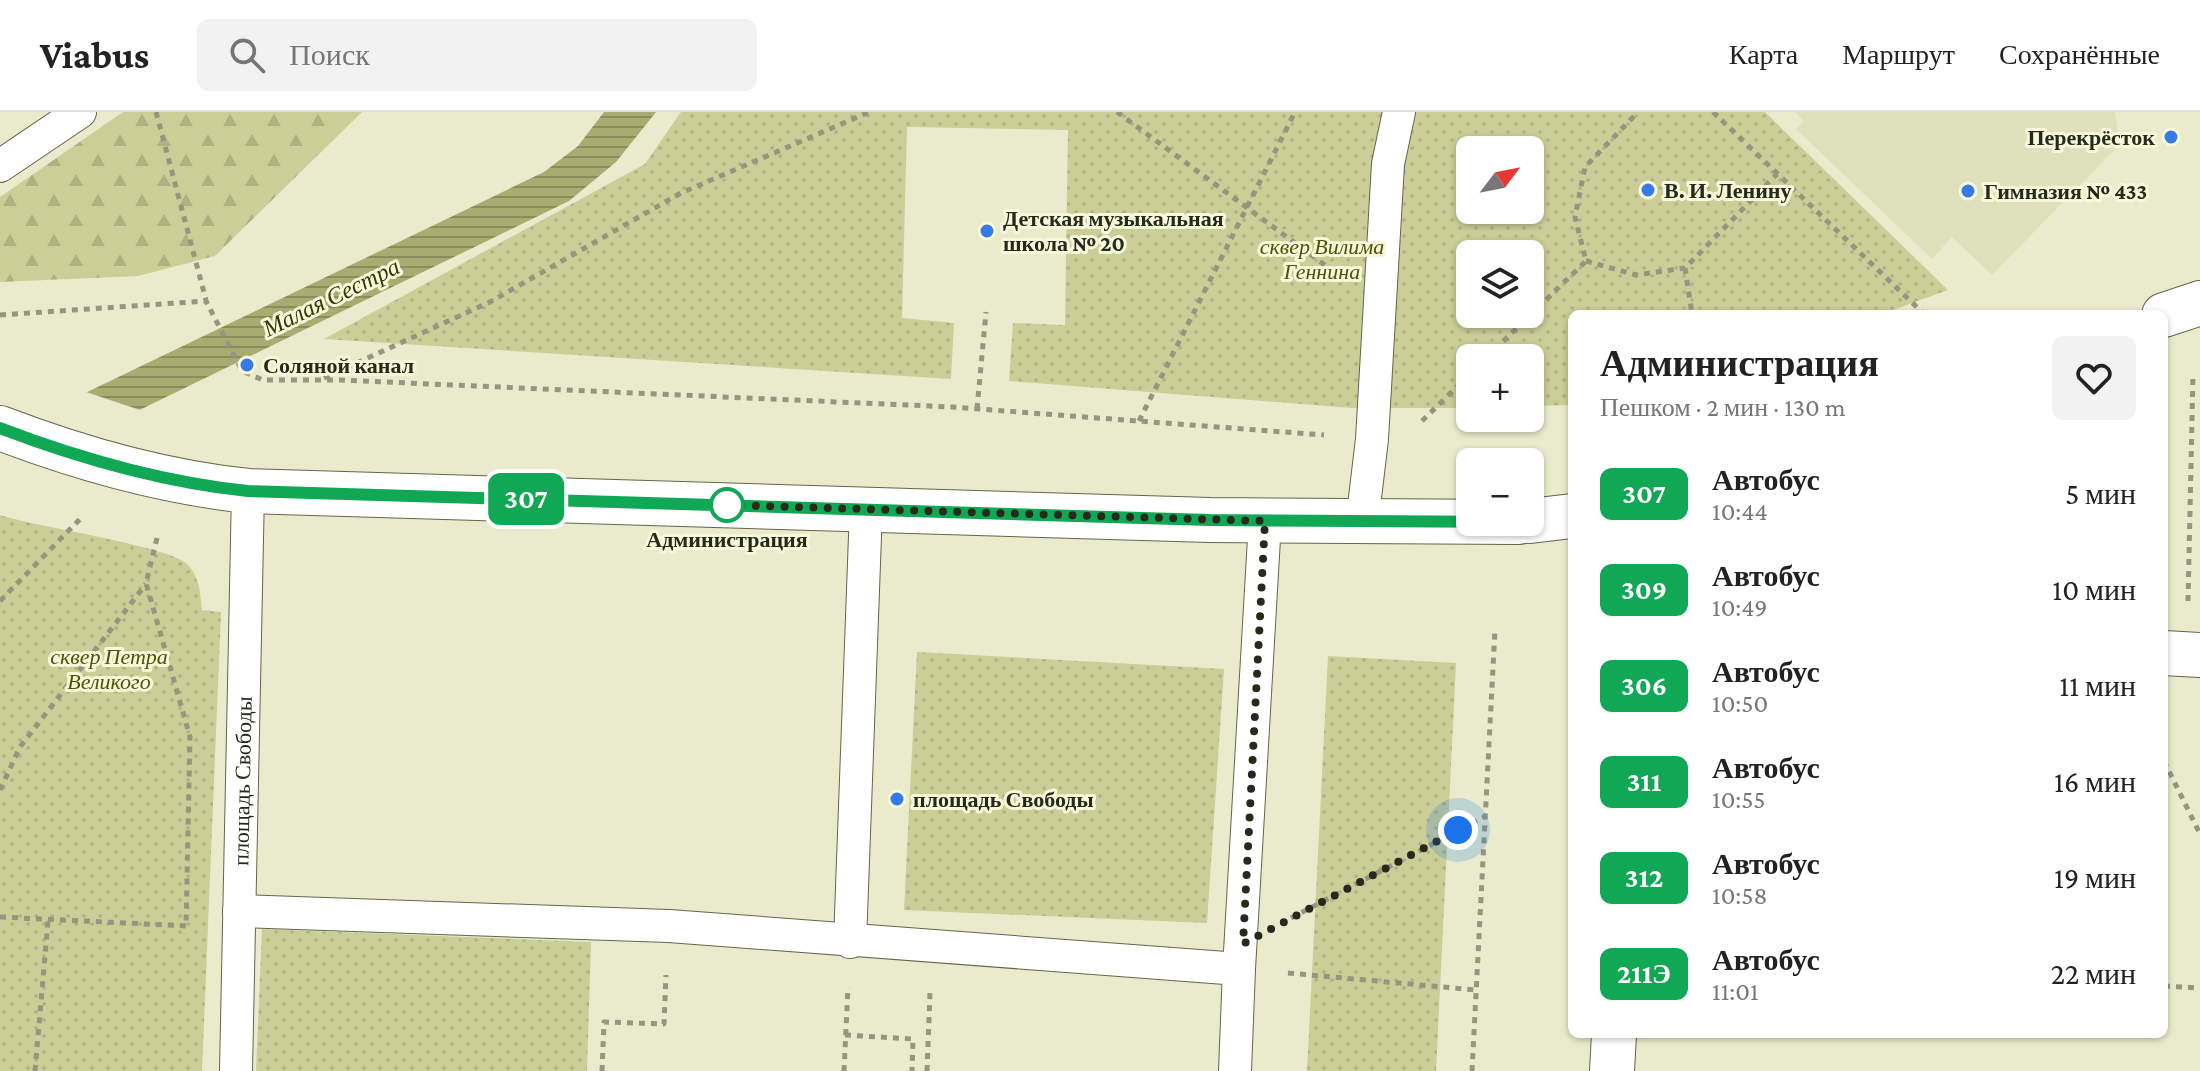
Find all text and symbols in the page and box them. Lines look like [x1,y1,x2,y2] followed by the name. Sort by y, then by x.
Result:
[197,19,757,91] search box
[225,33,269,77] icon: search
[40,34,149,76] text: Viabus
[289,38,370,71] text: Поиск
[1729,39,1798,70] text: Карта
[1842,39,1955,70] text: Маршрут
[1999,39,2160,70] text: Сохранённые
[2027,125,2155,150] place label: Перекрёсток
[2162,128,2180,146] marker: Перекрёсток
[1456,136,1544,224] north arrow
[1456,136,1544,536] map controls
[1664,178,1792,203] place label: В. И. Ленину
[1984,179,2147,204] place label: Гимназия № 433
[1639,181,1657,199] marker: В. И. Ленину
[1959,182,1977,200] marker: Гимназия № 433
[1003,206,1224,256] place label: Детская музыкальная школа № 20
[978,222,996,240] marker: Детская музыкальная школа № 20
[1260,234,1384,284] park label: сквер Вилима Геннина
[1456,240,1544,328] button: layers
[257,252,404,342] water label: Малая Сестра
[2052,336,2136,420] button: heart
[1600,342,1879,384] text: Администрация
[1456,344,1544,432] button: +
[263,353,414,378] place label: Соляной канал
[238,356,256,374] marker: Соляной канал
[1600,393,1846,422] text: Пешком · 2 мин · 130 m
[1456,448,1544,536] button: −
[1712,463,1820,496] text: Автобус
[480,473,572,525] line badge: 307
[2065,477,2136,510] text: 5 мин
[1622,478,1666,509] text: 307
[504,483,548,514] text: 307
[710,488,744,522] marker: Администрация
[1712,497,1768,526] text: 10:44
[646,527,808,552] place label: Администрация
[1712,559,1820,592] text: Автобус
[2052,573,2136,606] text: 10 мин
[1621,574,1667,605] text: 309
[1712,593,1768,622] text: 10:49
[50,644,168,694] park label: сквер Петра Великого
[1712,655,1820,688] text: Автобус
[2059,669,2136,702] text: 11 мин
[1621,670,1667,701] text: 306
[1712,689,1768,718] text: 10:50
[228,696,256,866] street label: площадь Свободы
[1712,751,1820,784] text: Автобус
[2054,765,2136,798] text: 16 мин
[1627,766,1661,797] text: 311
[1712,785,1766,814] text: 10:55
[913,787,1094,812] place label: площадь Свободы
[888,790,906,808] marker: площадь Свободы
[1438,810,1478,850] your location
[1712,847,1820,880] text: Автобус
[2054,861,2136,894] text: 19 мин
[1625,862,1663,893] text: 312
[1712,881,1768,910] text: 10:58
[1712,943,1820,976] text: Автобус
[2051,957,2136,990] text: 22 мин
[1617,958,1671,989] text: 211Э
[1712,977,1759,1006] text: 11:01

